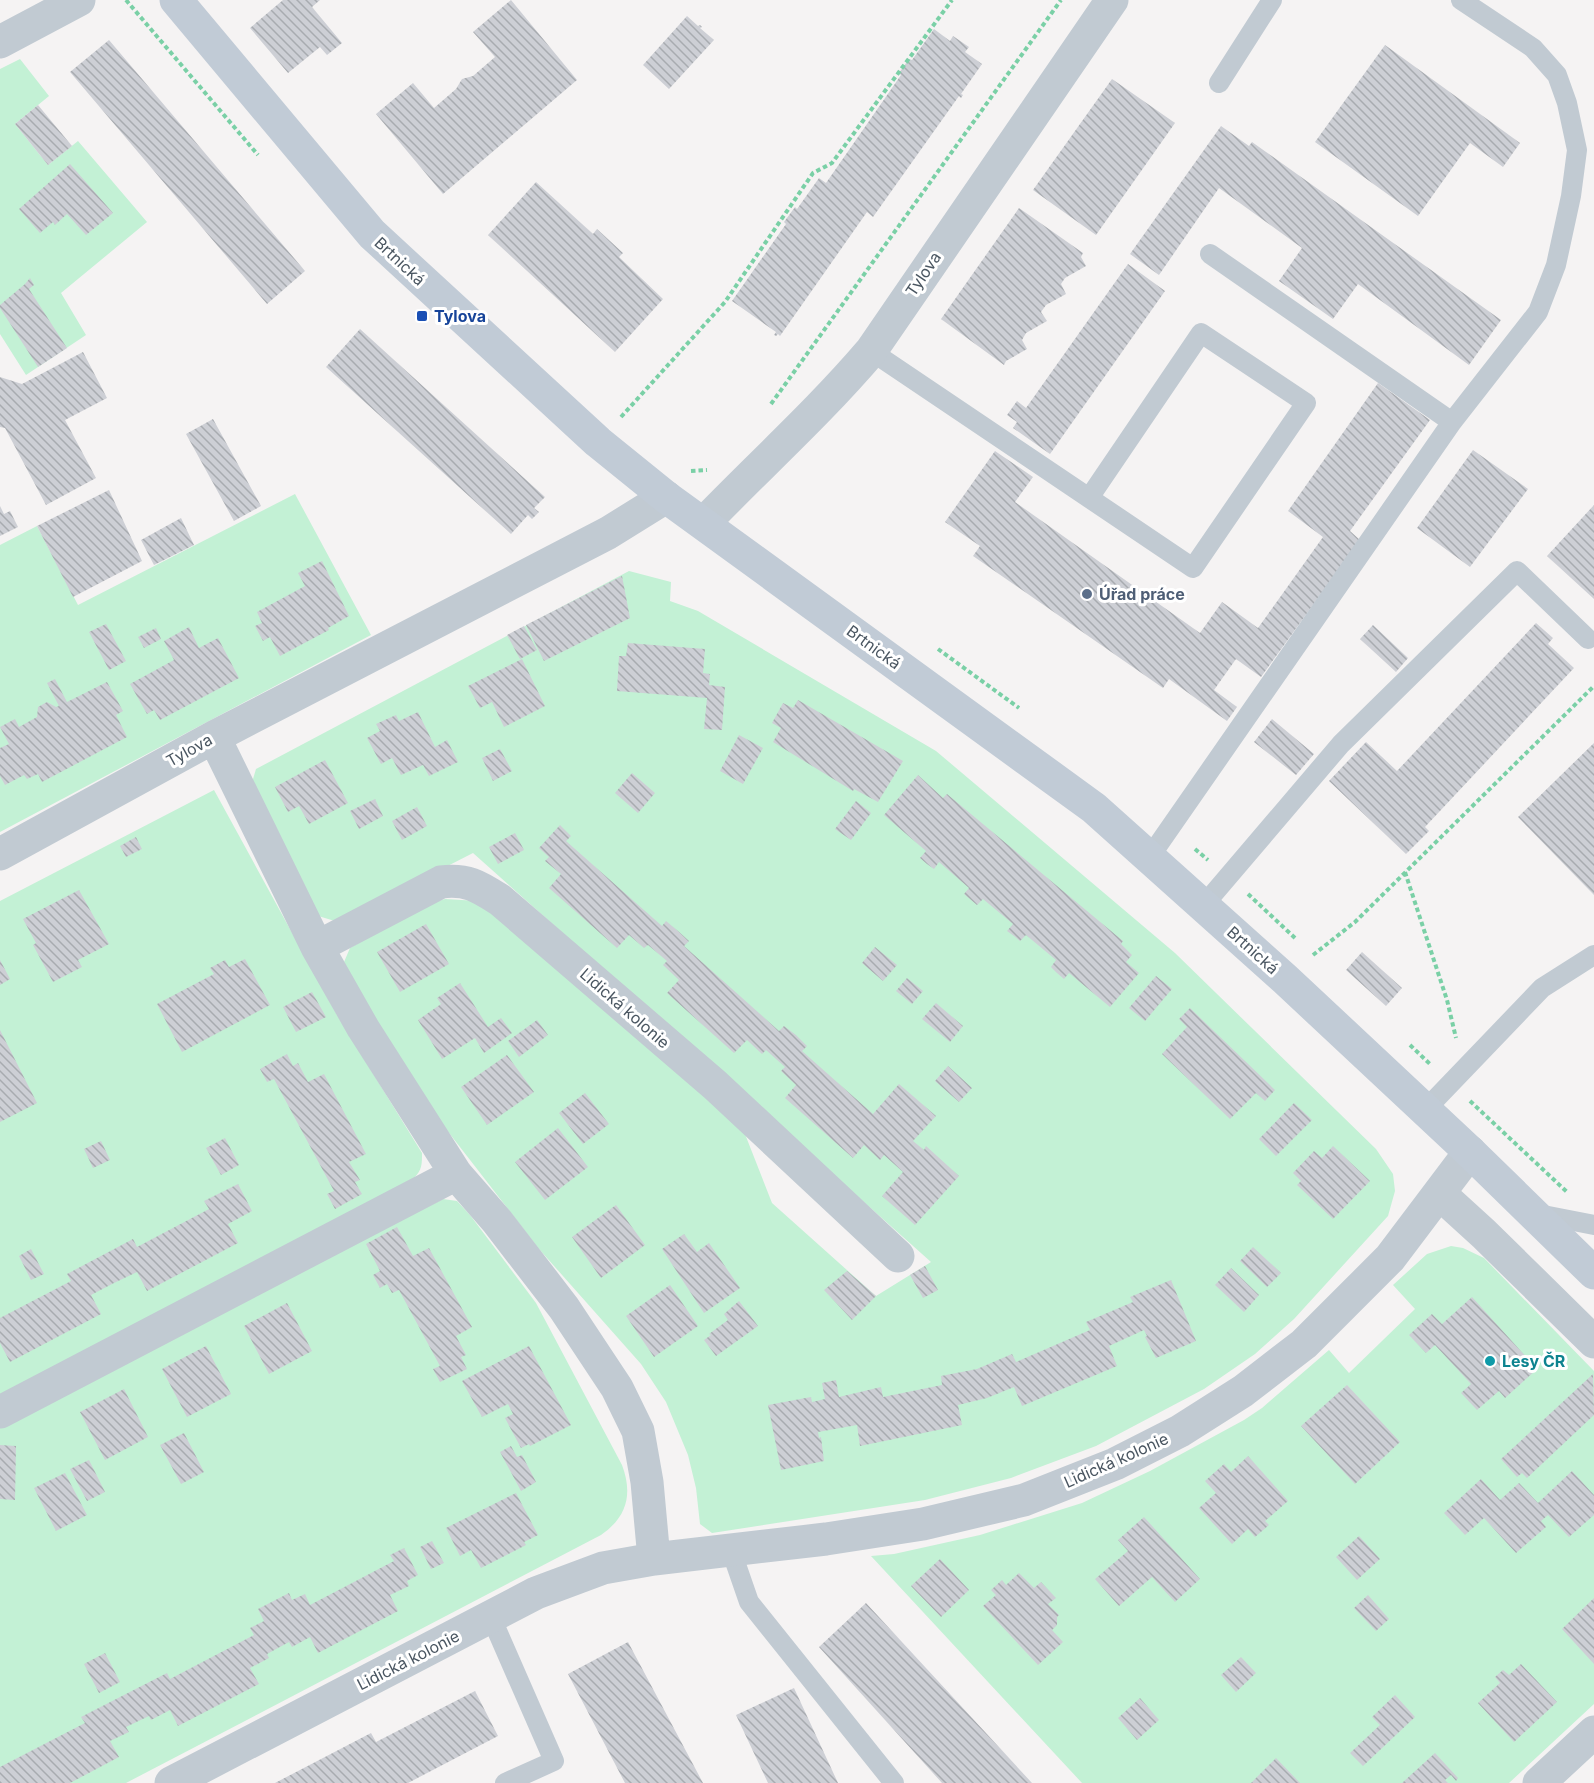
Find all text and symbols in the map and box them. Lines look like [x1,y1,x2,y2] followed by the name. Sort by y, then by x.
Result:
[370,232,430,290] street label: Brtnická
[901,248,945,300] street label: Tylova
[434,306,486,326] place label: Tylova
[415,309,429,323] marker: Tylova
[1099,584,1185,604] place label: Úřad práce
[1080,587,1094,601] marker: Úřad práce
[843,621,905,673] street label: Brtnická
[163,729,215,771] street label: Tylova
[1223,922,1283,978] street label: Brtnická
[576,964,674,1052] street label: Lidická kolonie
[1502,1351,1566,1371] place label: Lesy ČR
[1483,1354,1497,1368] marker: Lesy ČR
[1061,1428,1171,1492] street label: Lidická kolonie
[354,1626,462,1694] street label: Lidická kolonie

